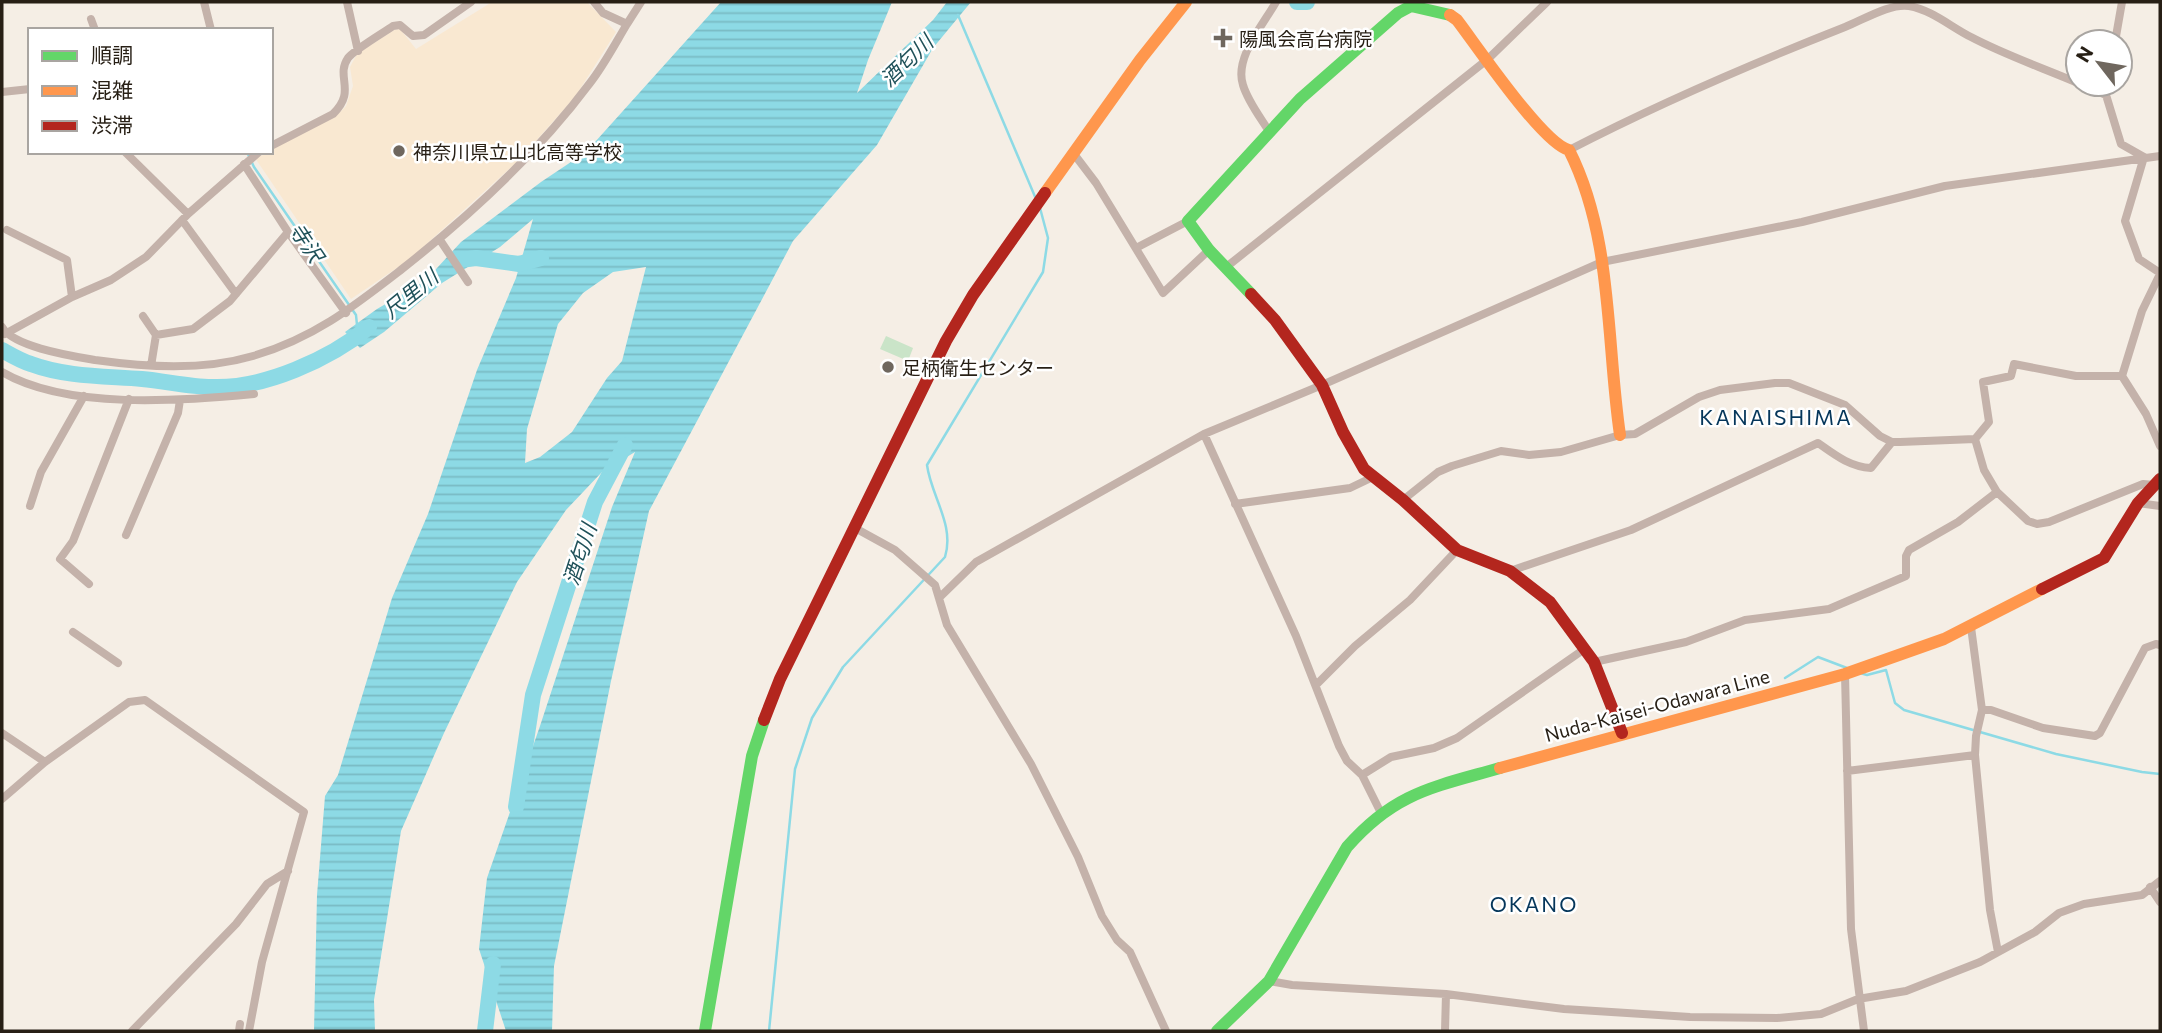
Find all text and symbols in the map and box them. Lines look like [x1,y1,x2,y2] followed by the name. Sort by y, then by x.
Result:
[1239,27,1372,50] place label: 陽風会高台病院
[28,28,273,154] legend
[875,28,939,91] water label: 酒匂川
[1213,28,1233,48] marker: 陽風会高台病院
[2064,28,2134,98] north arrow
[91,42,133,67] text: 順調
[2070,42,2098,66] text: N
[91,77,133,102] text: 混雑
[91,112,133,137] text: 渋滞
[413,140,622,163] place label: 神奈川県立山北高等学校
[391,143,407,159] marker: 神奈川県立山北高等学校
[285,218,331,269] water label: 寺沢
[378,262,444,323] water label: 尺里川
[902,356,1054,379] place label: 足柄衛生センター
[880,359,896,375] marker: 足柄衛生センター
[1699,404,1853,429] district label: KANAISHIMA
[557,518,601,588] water label: 酒匂川
[1542,664,1772,746] street label: Nuda-Kaisei-Odawara Line
[1490,891,1578,916] district label: OKANO

